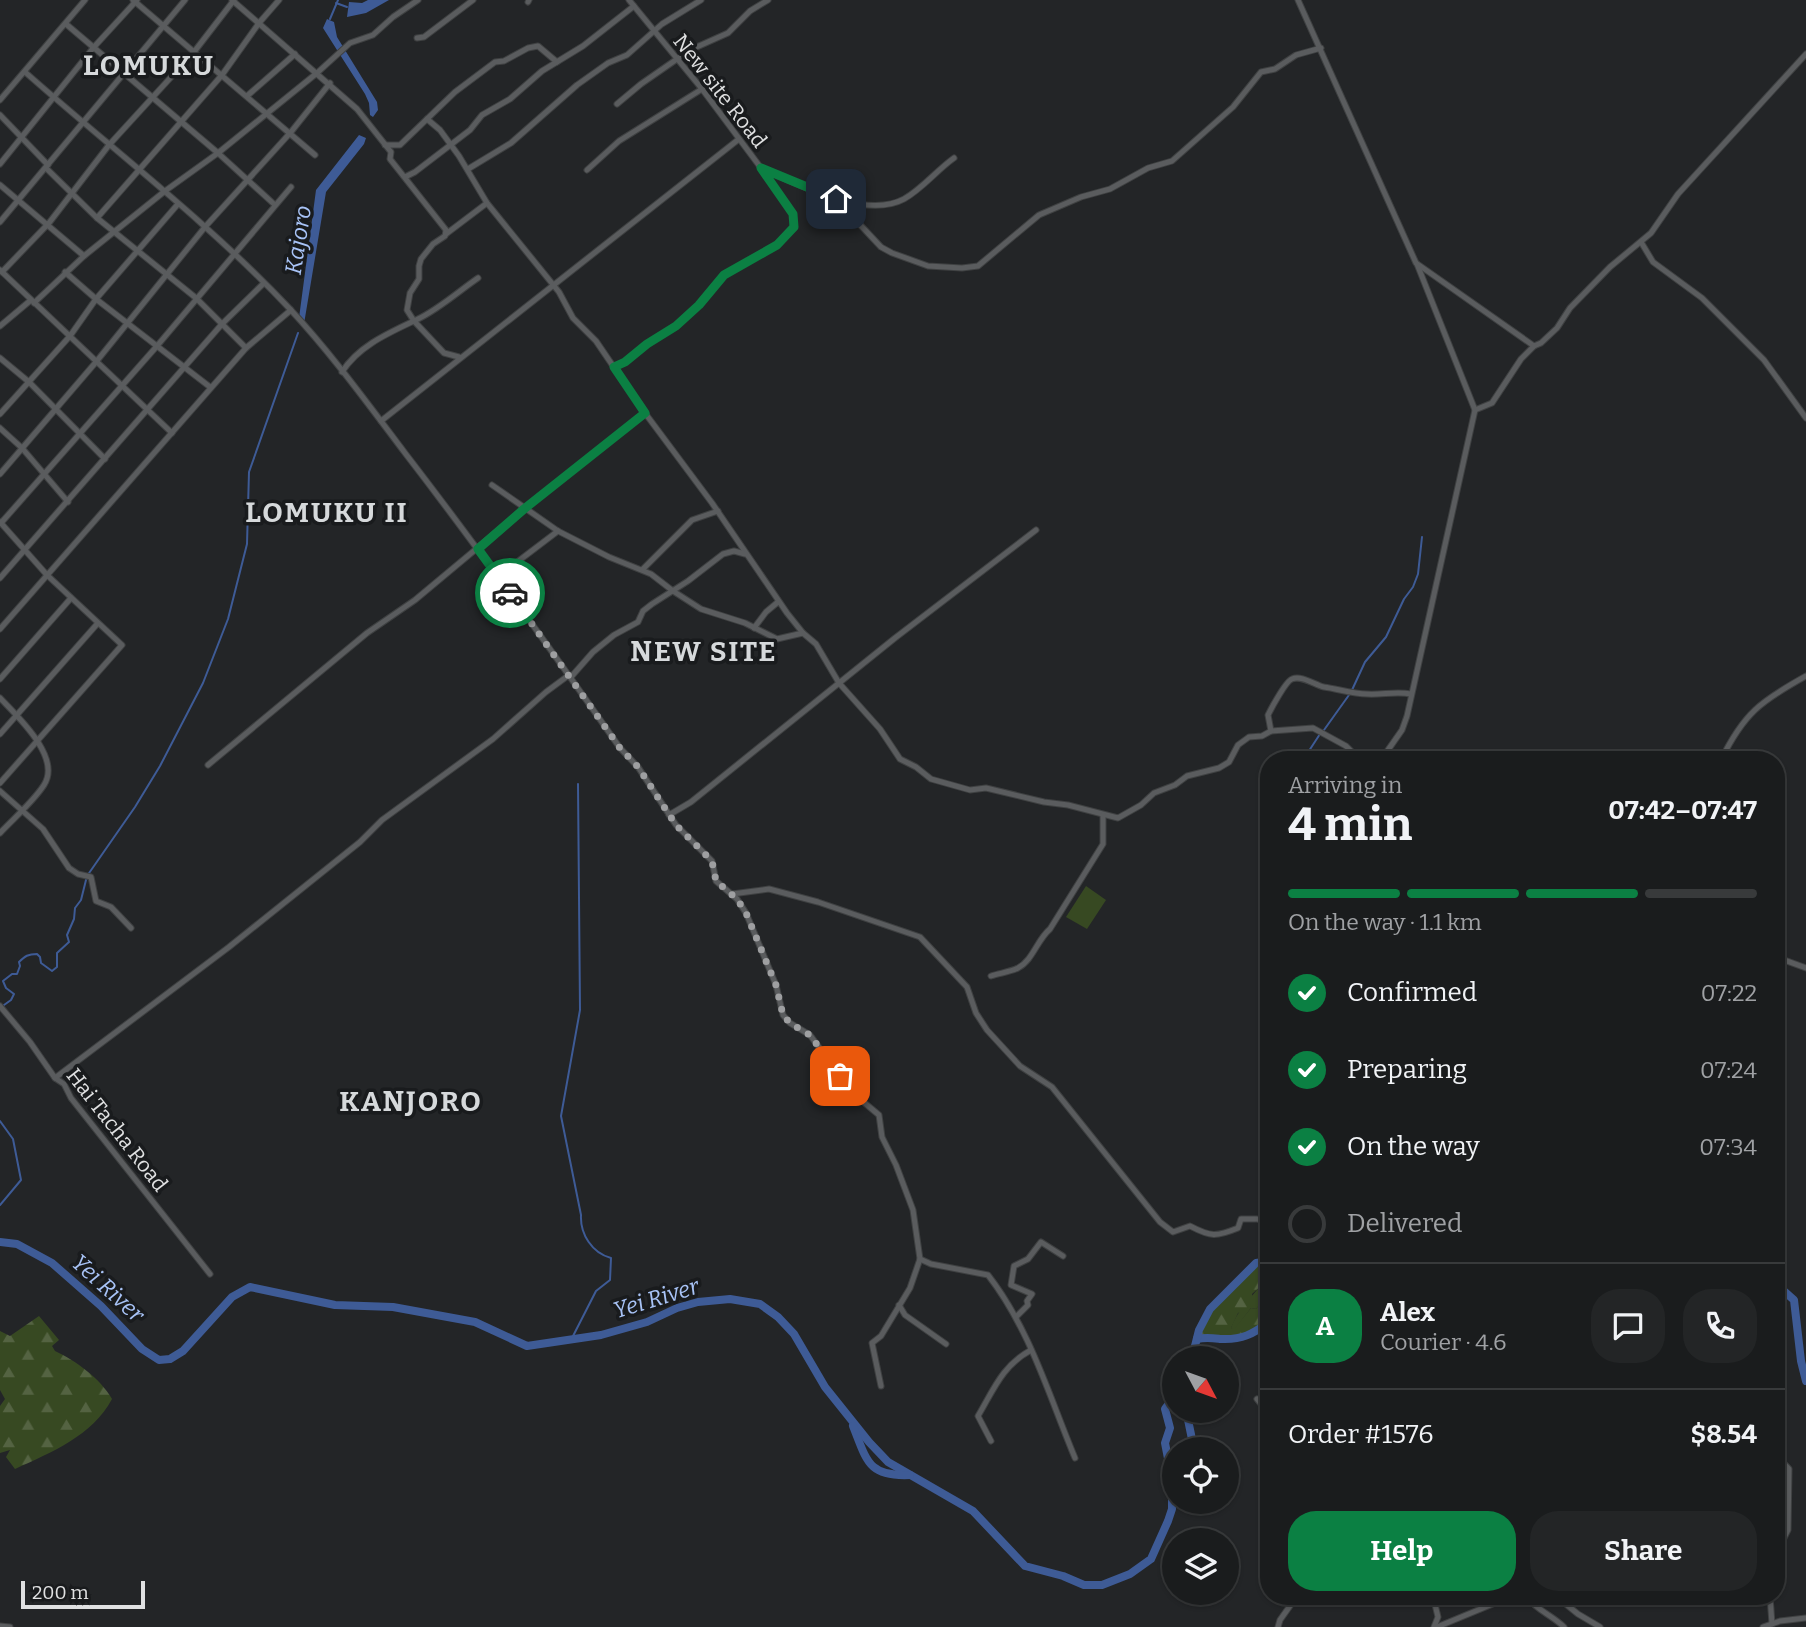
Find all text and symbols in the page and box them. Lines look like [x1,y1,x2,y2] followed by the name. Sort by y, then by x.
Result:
[668,29,772,153] street label: New site Road
[83,49,215,82] district label: LOMUKU
[806,169,866,229] pin
[817,180,855,218] icon: home
[279,203,317,277] water label: Kajoro
[245,496,409,529] district label: LOMUKU II
[475,558,545,628] courier
[491,574,529,612] icon: car
[630,635,778,668] district label: NEW SITE
[1288,771,1402,799] text: Arriving in
[1608,795,1757,826] text: 07:42–07:47
[1288,797,1412,852] text: 4 min
[1288,908,1482,936] text: On the way · 1.1 km
[1288,974,1326,1012] icon: check
[1347,977,1477,1008] text: Confirmed
[1701,979,1757,1007] text: 07:22
[810,1046,870,1106] pin
[1288,1051,1326,1089] icon: check
[1347,1054,1467,1085] text: Preparing
[1700,1056,1757,1084] text: 07:24
[821,1057,859,1095] icon: bag
[61,1063,173,1197] street label: Hai Tacha Road
[339,1085,483,1118] district label: KANJORO
[1288,1128,1326,1166] icon: check
[1347,1131,1480,1162] text: On the way
[1699,1133,1757,1161] text: 07:34
[1347,1208,1462,1239] text: Delivered
[66,1248,151,1329] water label: Yei River
[610,1271,704,1324] water label: Yei River
[1591,1289,1665,1363] button: chat
[1683,1289,1757,1363] button: phone
[1380,1297,1435,1328] text: Alex
[1316,1311,1334,1342] text: A
[1380,1328,1507,1356] text: Courier · 4.6
[1162,1346,1239,1423] north arrow
[1162,1346,1239,1605] map controls
[1288,1419,1433,1450] text: Order #1576
[1690,1419,1757,1450] text: $8.54
[1162,1437,1239,1514] button: locate
[1288,1511,1516,1591] button: Help
[1530,1511,1757,1591] button: Share
[1162,1528,1239,1605] button: layers
[21,1578,145,1610] scale bar
[32,1581,89,1604] text: 200 m

